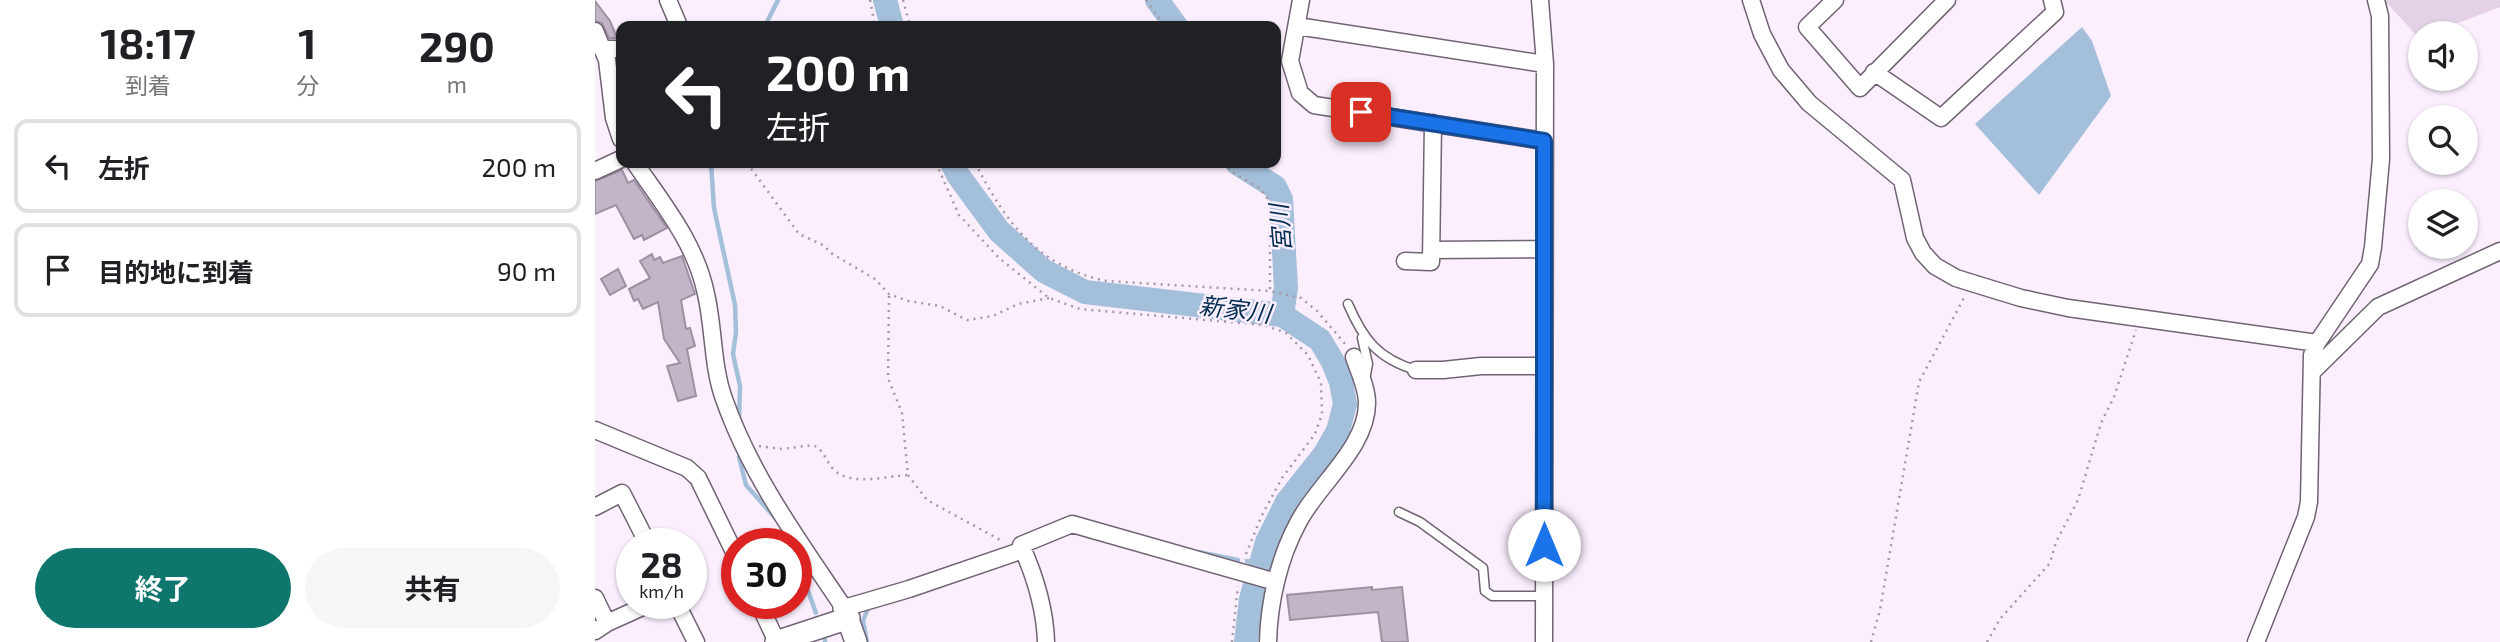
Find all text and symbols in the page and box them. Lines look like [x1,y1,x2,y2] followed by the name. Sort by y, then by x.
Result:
[100,17,196,67] text: 18:17
[298,17,316,67] text: 1
[419,20,495,70] text: 290
[2408,21,2478,259] map controls
[2408,21,2478,91] button: sound
[766,42,910,101] text: 200 m
[651,49,742,140] icon: left
[447,70,467,98] text: m
[125,71,171,99] text: 到着
[296,71,319,99] text: 分
[1331,82,1391,142] pin
[1342,93,1380,131] icon: arrive
[2408,105,2478,175] button: search
[766,107,830,145] text: 左折
[39,147,77,185] icon: left
[481,151,556,182] text: 200 m
[98,152,150,183] text: 左折
[2408,189,2478,259] button: layers
[1263,200,1296,253] water label: 宮川
[39,251,77,289] icon: arrive
[497,255,556,286] text: 90 m
[98,256,254,287] text: 目的地に到着
[1198,290,1276,328] water label: 新家川
[1507,508,1581,582] position arrow
[721,528,812,619] speed limit sign: 30
[640,543,683,585] text: 28
[35,548,291,628] button: 終了
[305,548,560,628] button: 共有
[639,580,684,602] text: km/h

